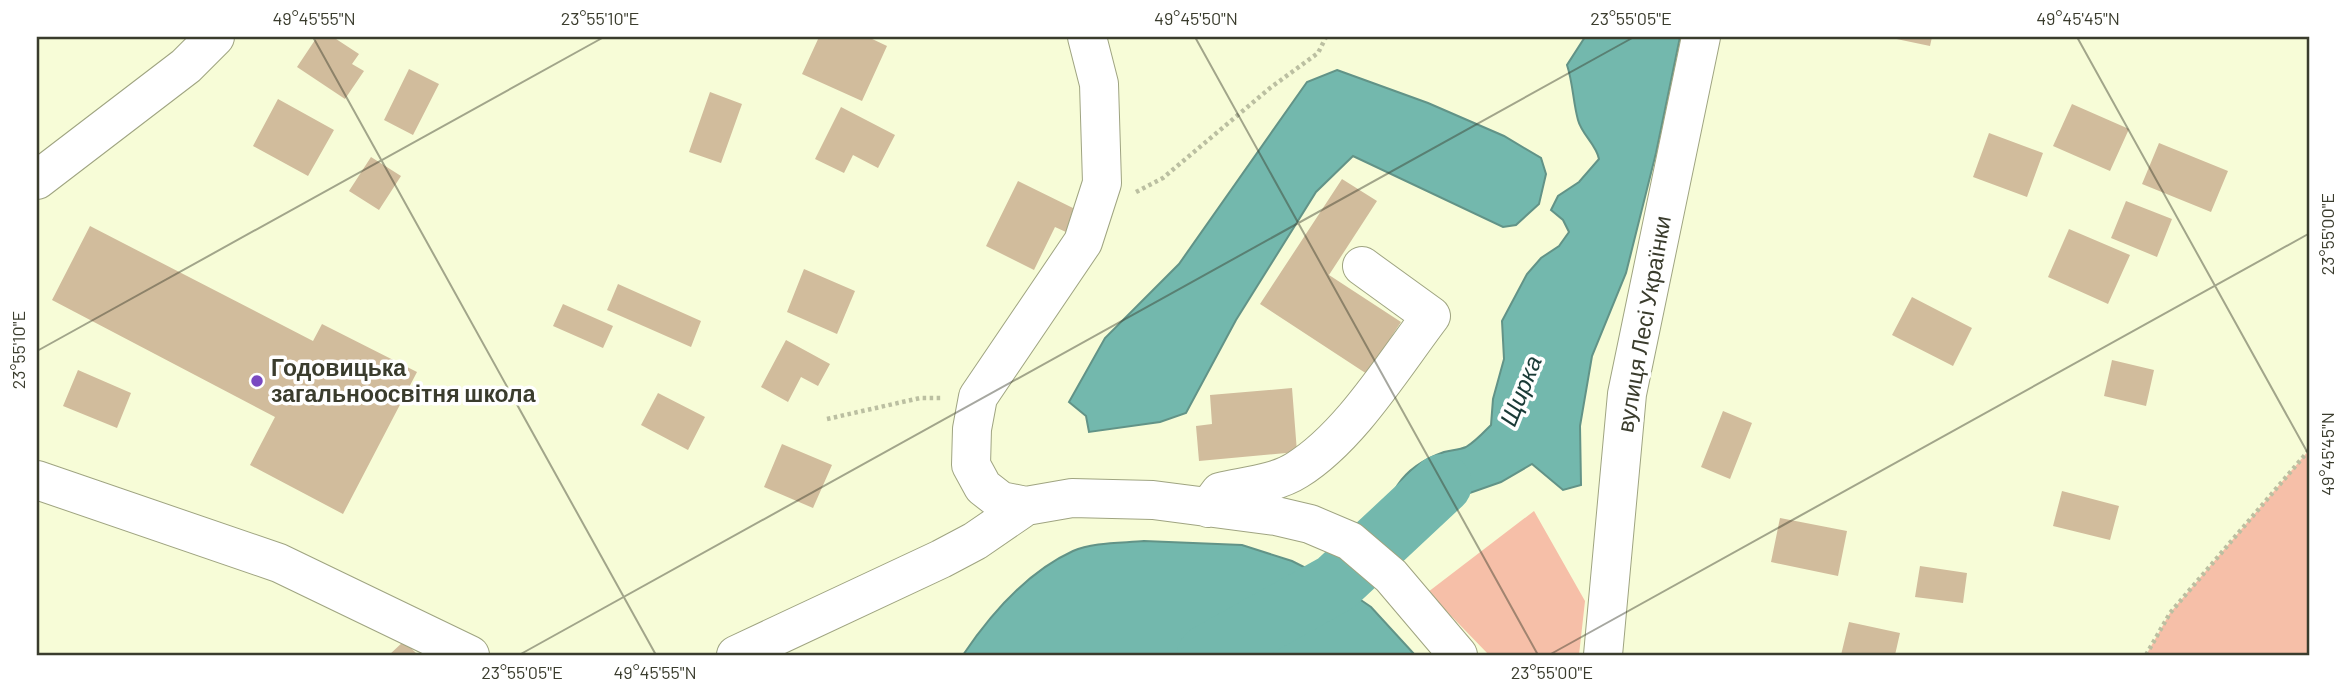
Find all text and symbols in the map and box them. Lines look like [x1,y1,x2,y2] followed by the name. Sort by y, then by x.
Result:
[272,7,356,29] text: 49°45'55"N
[561,7,639,29] text: 23°55'10"E
[1154,7,1238,29] text: 49°45'50"N
[1590,7,1672,29] text: 23°55'05"E
[2036,7,2120,29] text: 49°45'45"N
[2316,193,2338,275] text: 23°55'00"E
[1610,213,1676,434] street label: вулиця Лесі Українки
[7,311,29,389] text: 23°55'10"E
[1492,351,1547,430] water label: Щирка
[271,353,536,407] place label: Годовицька загальноосвітня школа
[249,373,265,389] marker: Годовицька загальноосвітня школа
[2316,412,2338,496] text: 49°45'45"N
[481,661,563,683] text: 23°55'05"E
[613,661,697,683] text: 49°45'55"N
[1511,661,1593,683] text: 23°55'00"E

